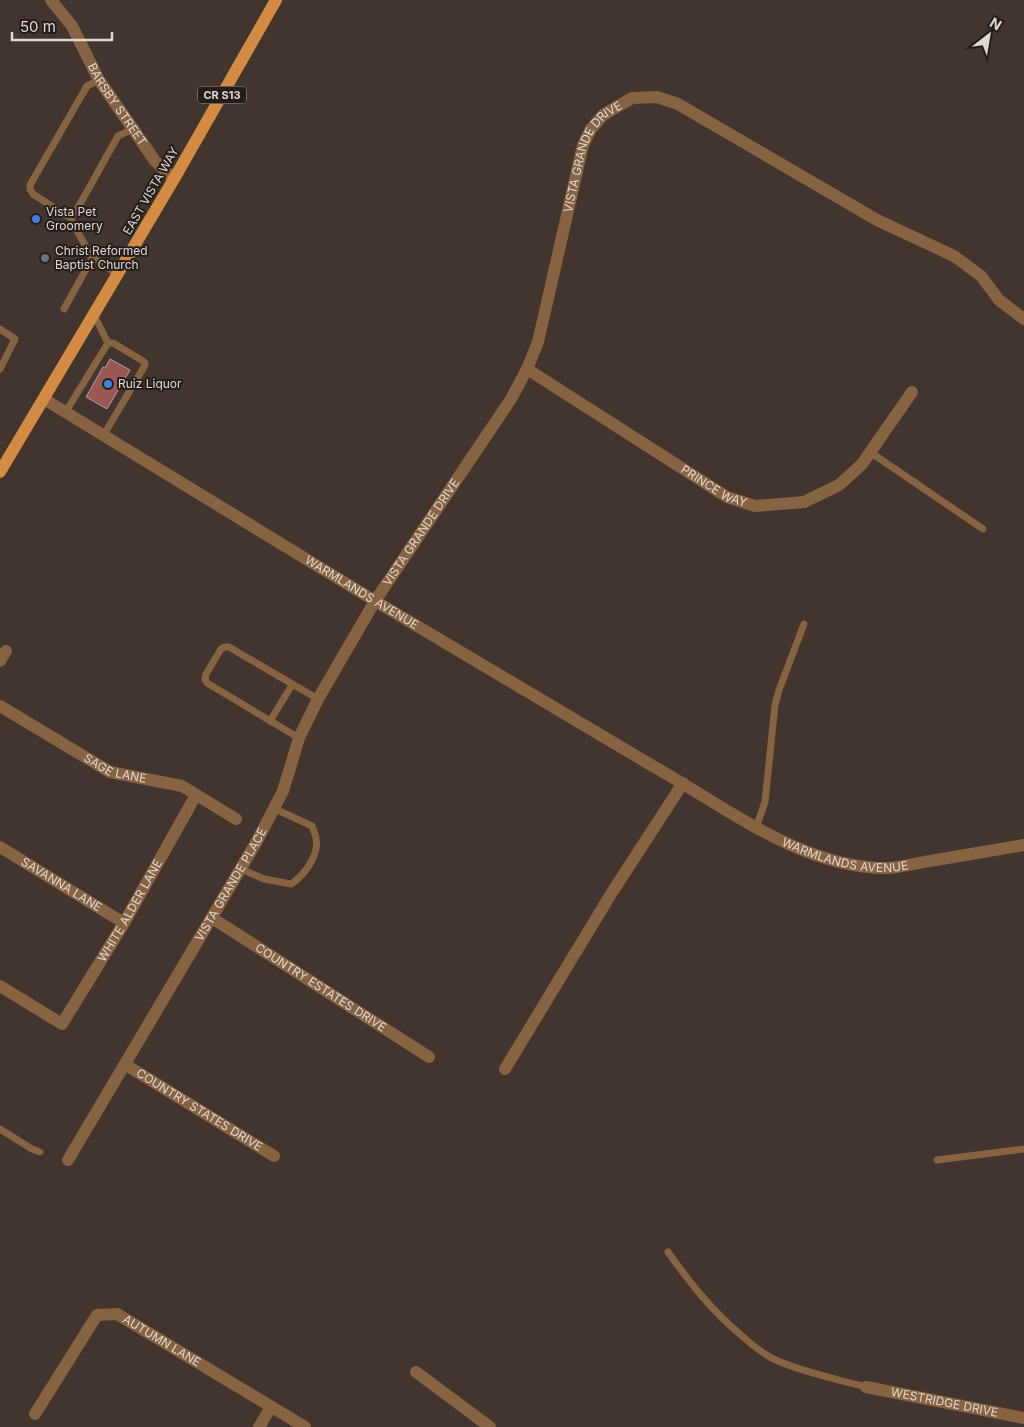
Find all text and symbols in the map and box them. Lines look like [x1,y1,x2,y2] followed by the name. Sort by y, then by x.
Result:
[12,10,112,42] scale bar
[964,10,1014,60] north arrow
[987,13,1005,33] text: N
[20,17,56,36] text: 50 m
[85,60,150,149] street label: BARSBY STREET
[198,86,246,104] road number: CR S13
[560,98,624,214] street label: VISTA GRANDE DRIVE
[119,144,182,237] street label: EAST VISTA WAY
[46,204,103,233] place label: Vista Pet Groomery
[30,213,42,225] marker: Vista Pet Groomery
[55,243,148,272] place label: Christ Reformed Baptist Church
[39,252,51,264] marker: Christ Reformed Baptist Church
[118,376,182,391] place label: Ruiz Liquor
[102,378,114,390] marker: Ruiz Liquor
[678,462,749,510] street label: PRINCE WAY
[379,476,462,589] street label: VISTA GRANDE DRIVE
[302,552,421,632] street label: WARMLANDS AVENUE
[81,750,148,786] street label: SAGE LANE
[191,825,270,944] street label: VISTA GRANDE PLACE
[780,834,909,875] street label: WARMLANDS AVENUE
[19,854,105,915] street label: SAVANNA LANE
[94,857,165,964] street label: WHITE ALDER LANE
[253,940,389,1035] street label: COUNTRY ESTATES DRIVE
[134,1065,265,1154] street label: COUNTRY STATES DRIVE
[120,1311,204,1370] street label: AUTUMN LANE
[890,1384,999,1420] street label: WESTRIDGE DRIVE

